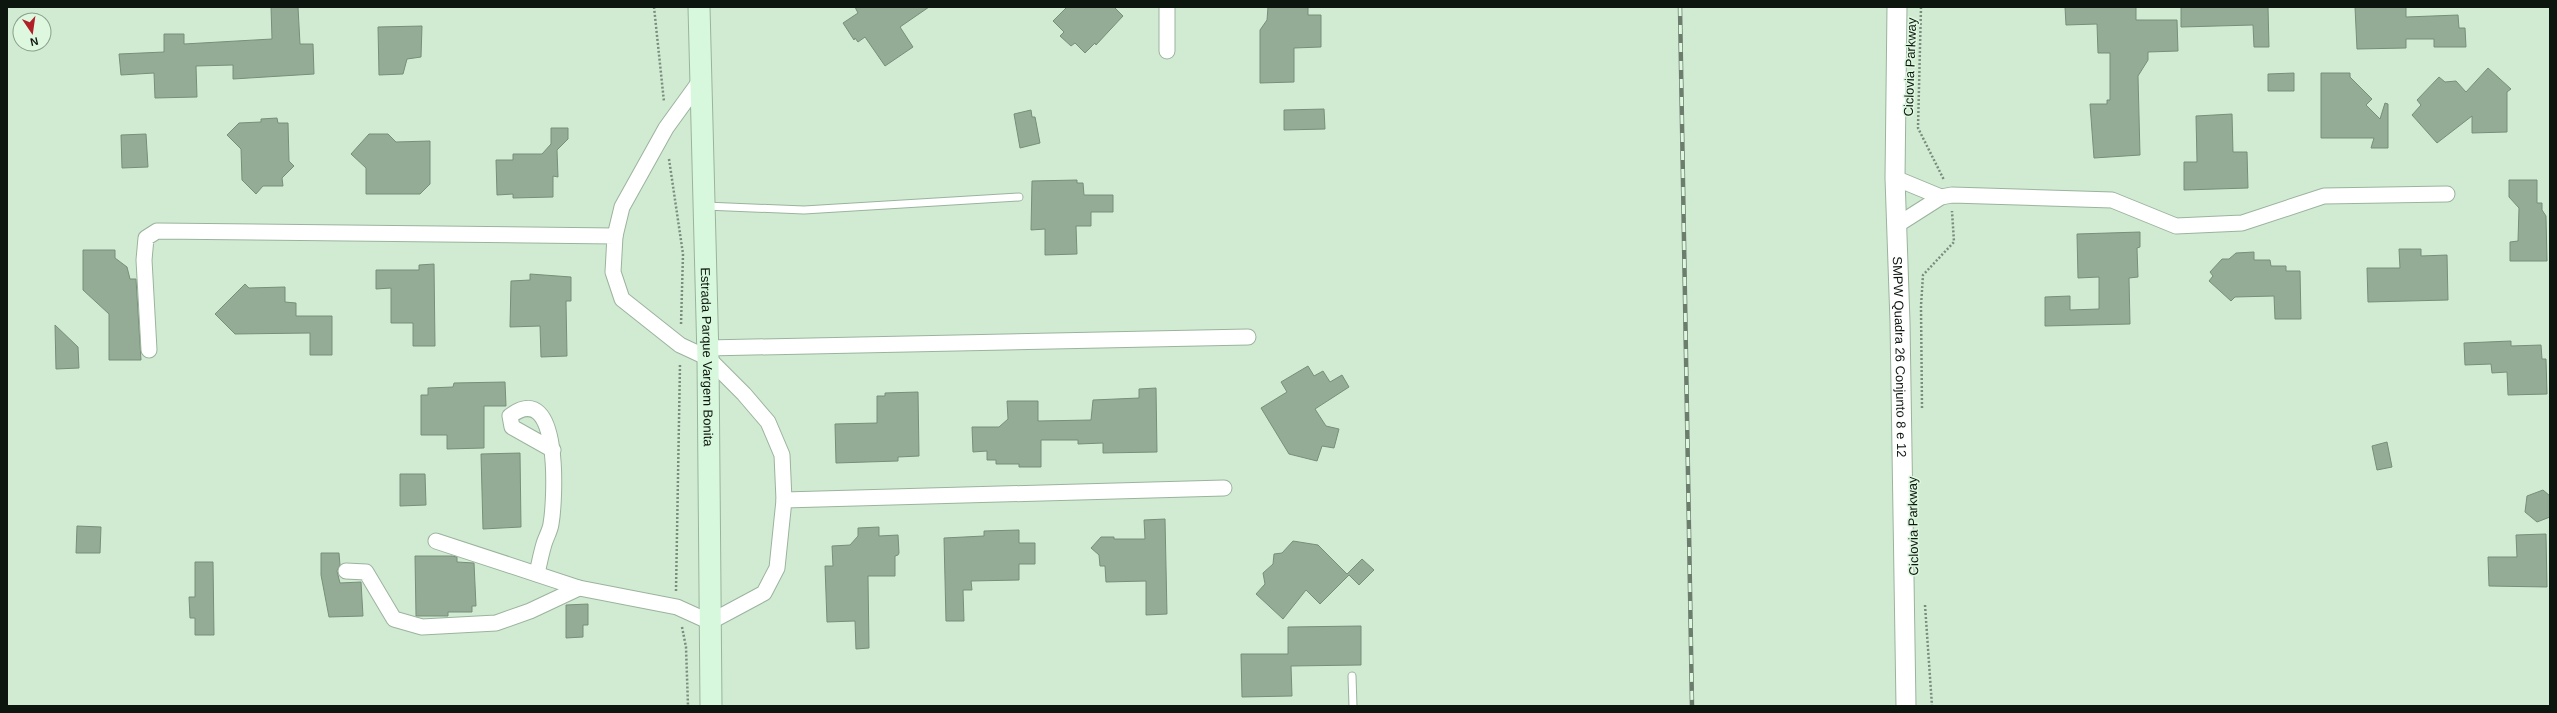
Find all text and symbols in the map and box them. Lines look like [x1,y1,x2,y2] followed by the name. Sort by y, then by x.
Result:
[12,12,52,52] north arrow
[1901,17,1919,117] street label: Ciclovia Parkway
[29,35,39,48] text: N
[1890,256,1910,458] street label: SMPW Quadra 26 Conjunto 8 e 12
[698,267,716,447] street label: Estrada Parque Vargem Bonita
[1905,476,1921,576] street label: Ciclovia Parkway

